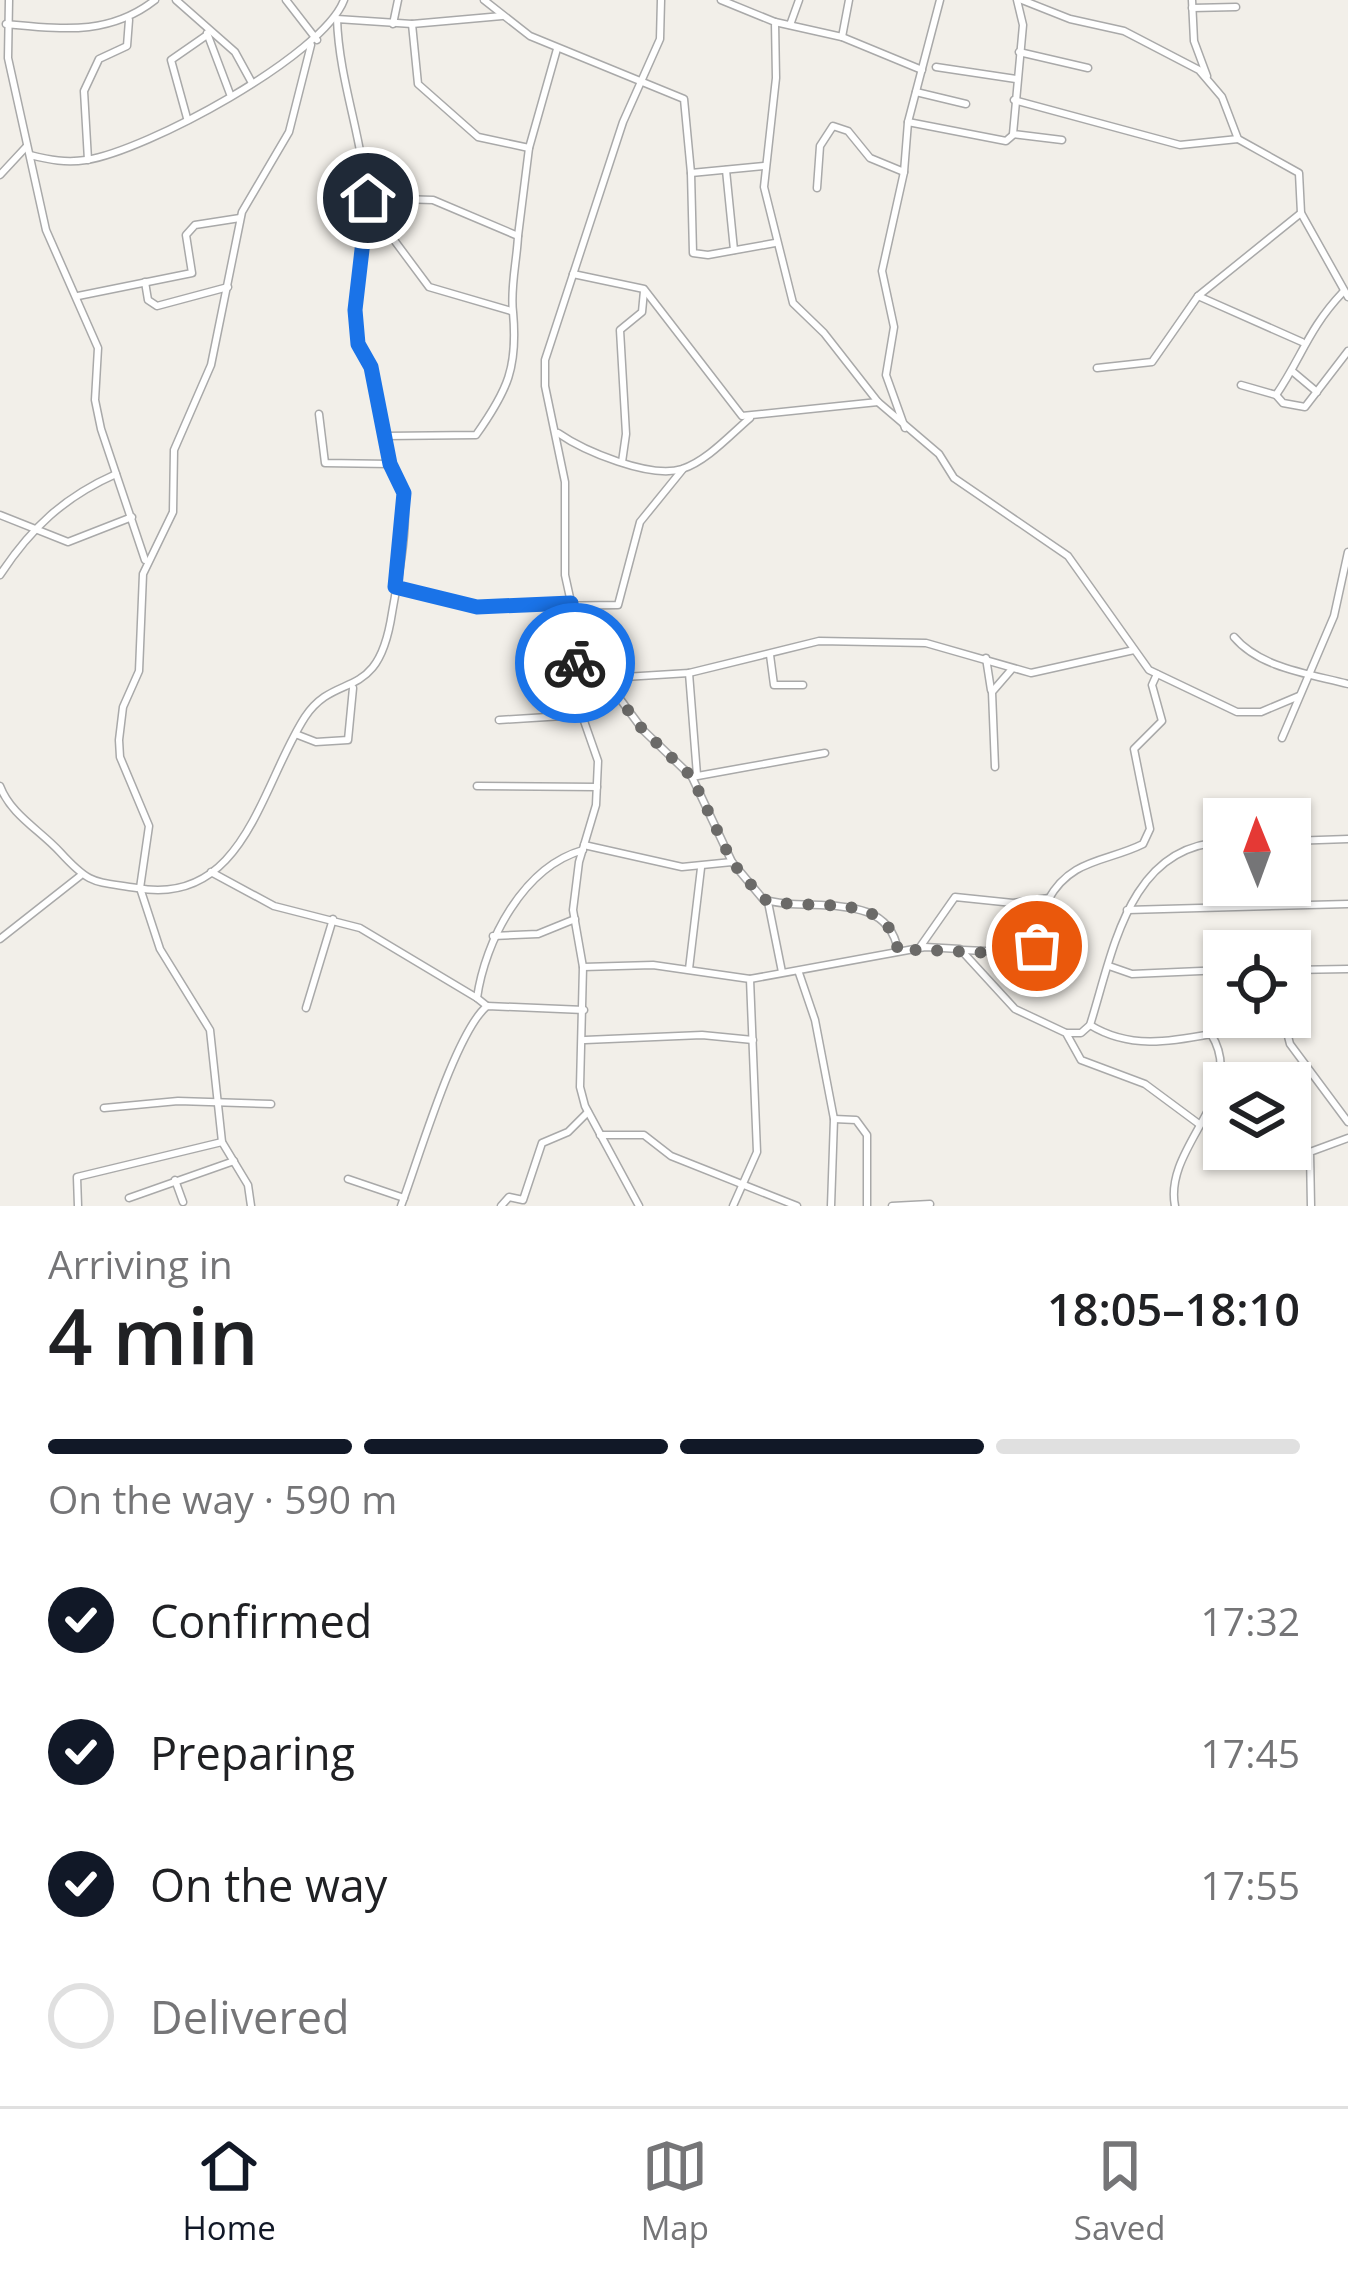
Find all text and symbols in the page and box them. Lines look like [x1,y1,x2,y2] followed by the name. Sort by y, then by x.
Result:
[317,147,419,249] pin
[335,165,401,231] icon: home
[515,603,635,723] courier
[542,630,608,696] icon: bike
[1203,798,1311,906] north arrow
[1203,798,1311,1170] map controls
[986,895,1088,997] pin
[1004,913,1070,979] icon: bag
[1203,930,1311,1038] button: locate
[1203,1062,1311,1170] button: layers
[48,1237,233,1290] text: Arriving in
[1047,1278,1300,1339] text: 18:05–18:10
[48,1282,259,1388] text: 4 min
[48,1472,397,1525] text: On the way · 590 m
[48,1587,114,1653] icon: check
[150,1590,372,1651] text: Confirmed
[1201,1594,1300,1647] text: 17:32
[48,1719,114,1785] icon: check
[150,1722,355,1783] text: Preparing
[1201,1726,1300,1779] text: 17:45
[48,1851,114,1917] icon: check
[150,1854,387,1915] text: On the way
[1201,1858,1300,1911] text: 17:55
[150,1986,350,2047] text: Delivered
[182,2133,276,2250] tab: Home
[641,2133,709,2250] tab: Map
[1074,2133,1166,2250] tab: Saved

